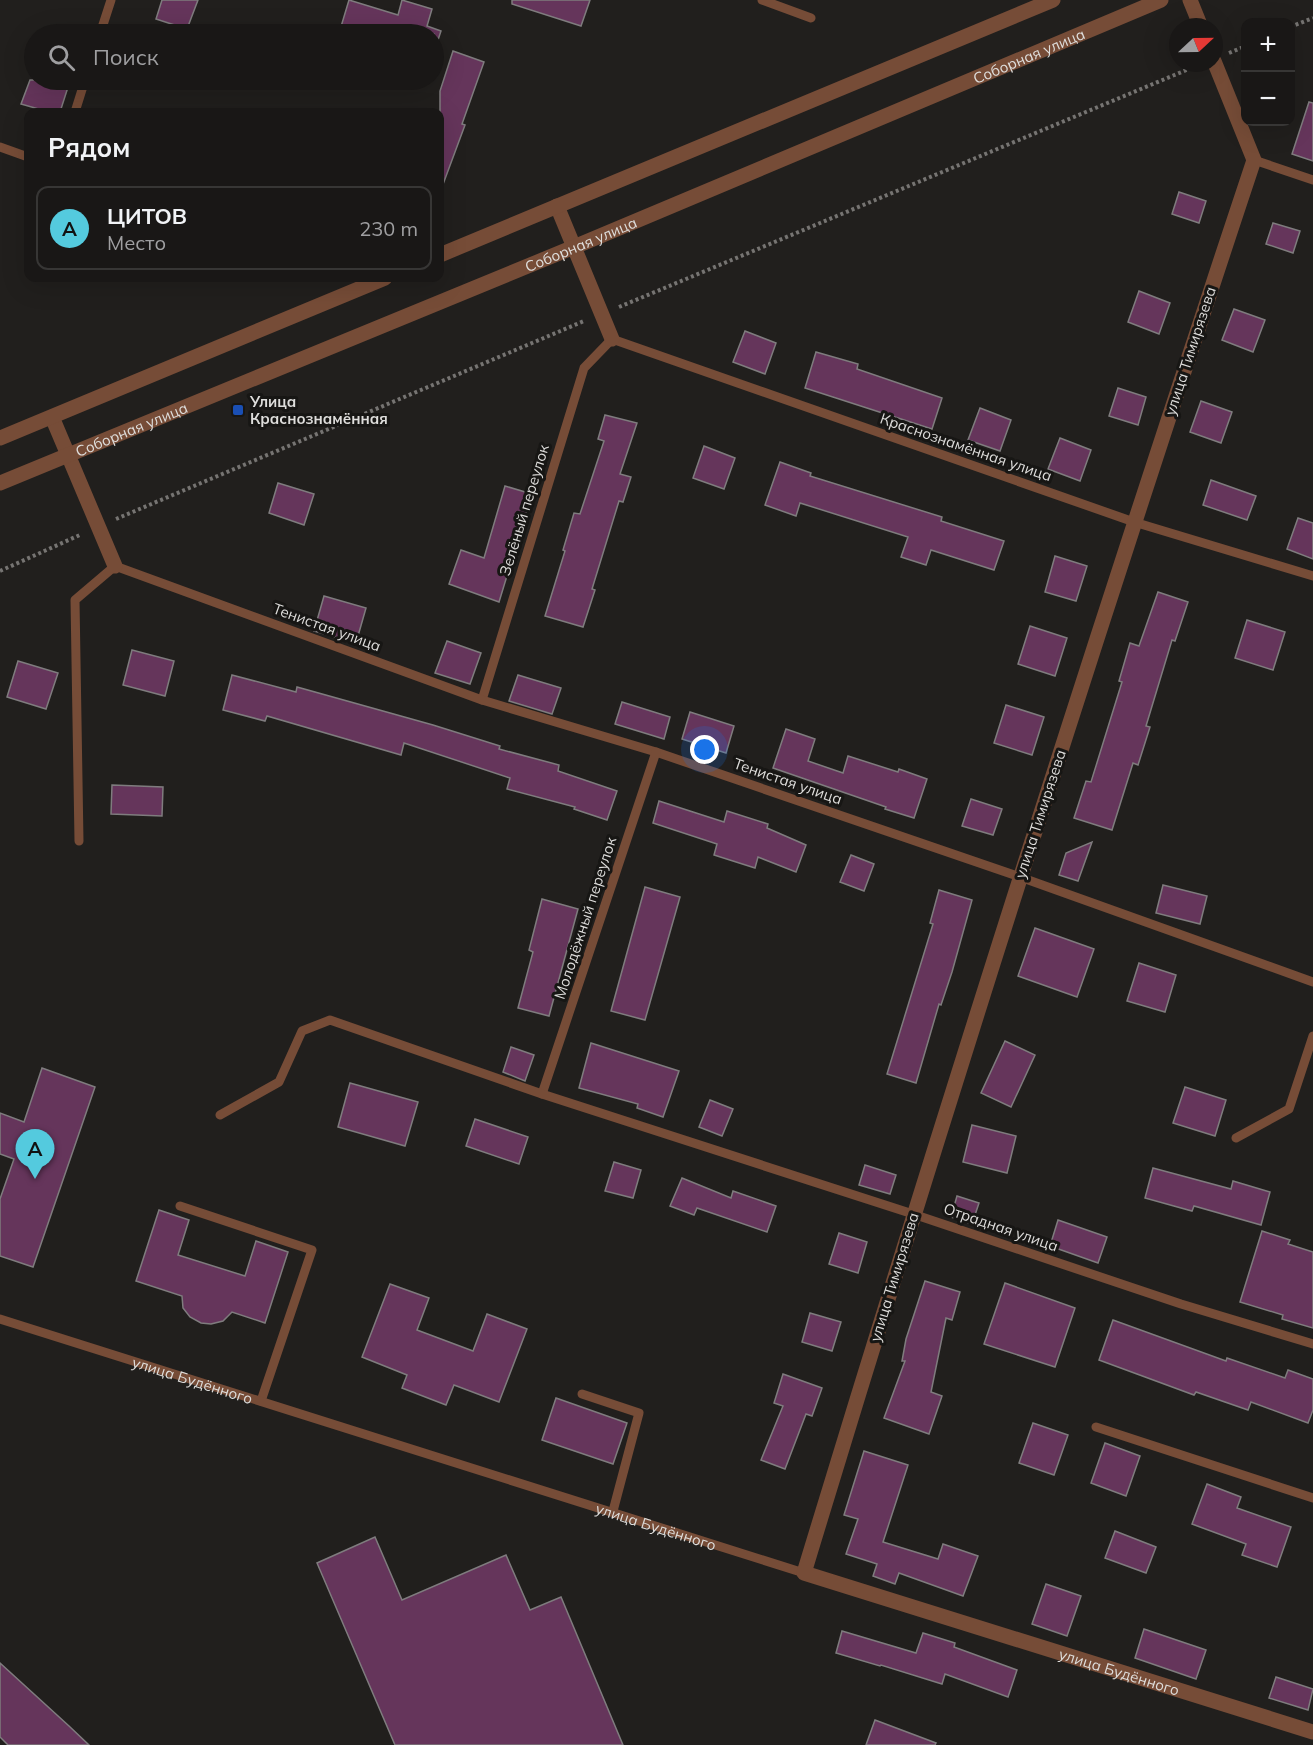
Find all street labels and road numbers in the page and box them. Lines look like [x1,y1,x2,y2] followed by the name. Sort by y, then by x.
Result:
[970,24,1088,88] street label: Соборная улица
[522,212,640,276] street label: Соборная улица
[1160,284,1220,418] street label: улица Тимирязева
[72,397,190,461] street label: Соборная улица
[878,409,1054,485] street label: Краснознамённая улица
[495,441,553,578] street label: Зелёный переулок
[270,599,384,655] street label: Тенистая улица
[1010,747,1070,881] street label: улица Тимирязева
[731,754,845,808] street label: Тенистая улица
[550,834,620,1001] street label: Молодёжный переулок
[941,1199,1061,1255] street label: Отрадная улица
[865,1210,923,1344] street label: улица Тимирязева
[130,1352,255,1408] street label: улица Будённого
[593,1498,719,1554] street label: улица Будённого
[1057,1644,1182,1699] street label: улица Будённого

